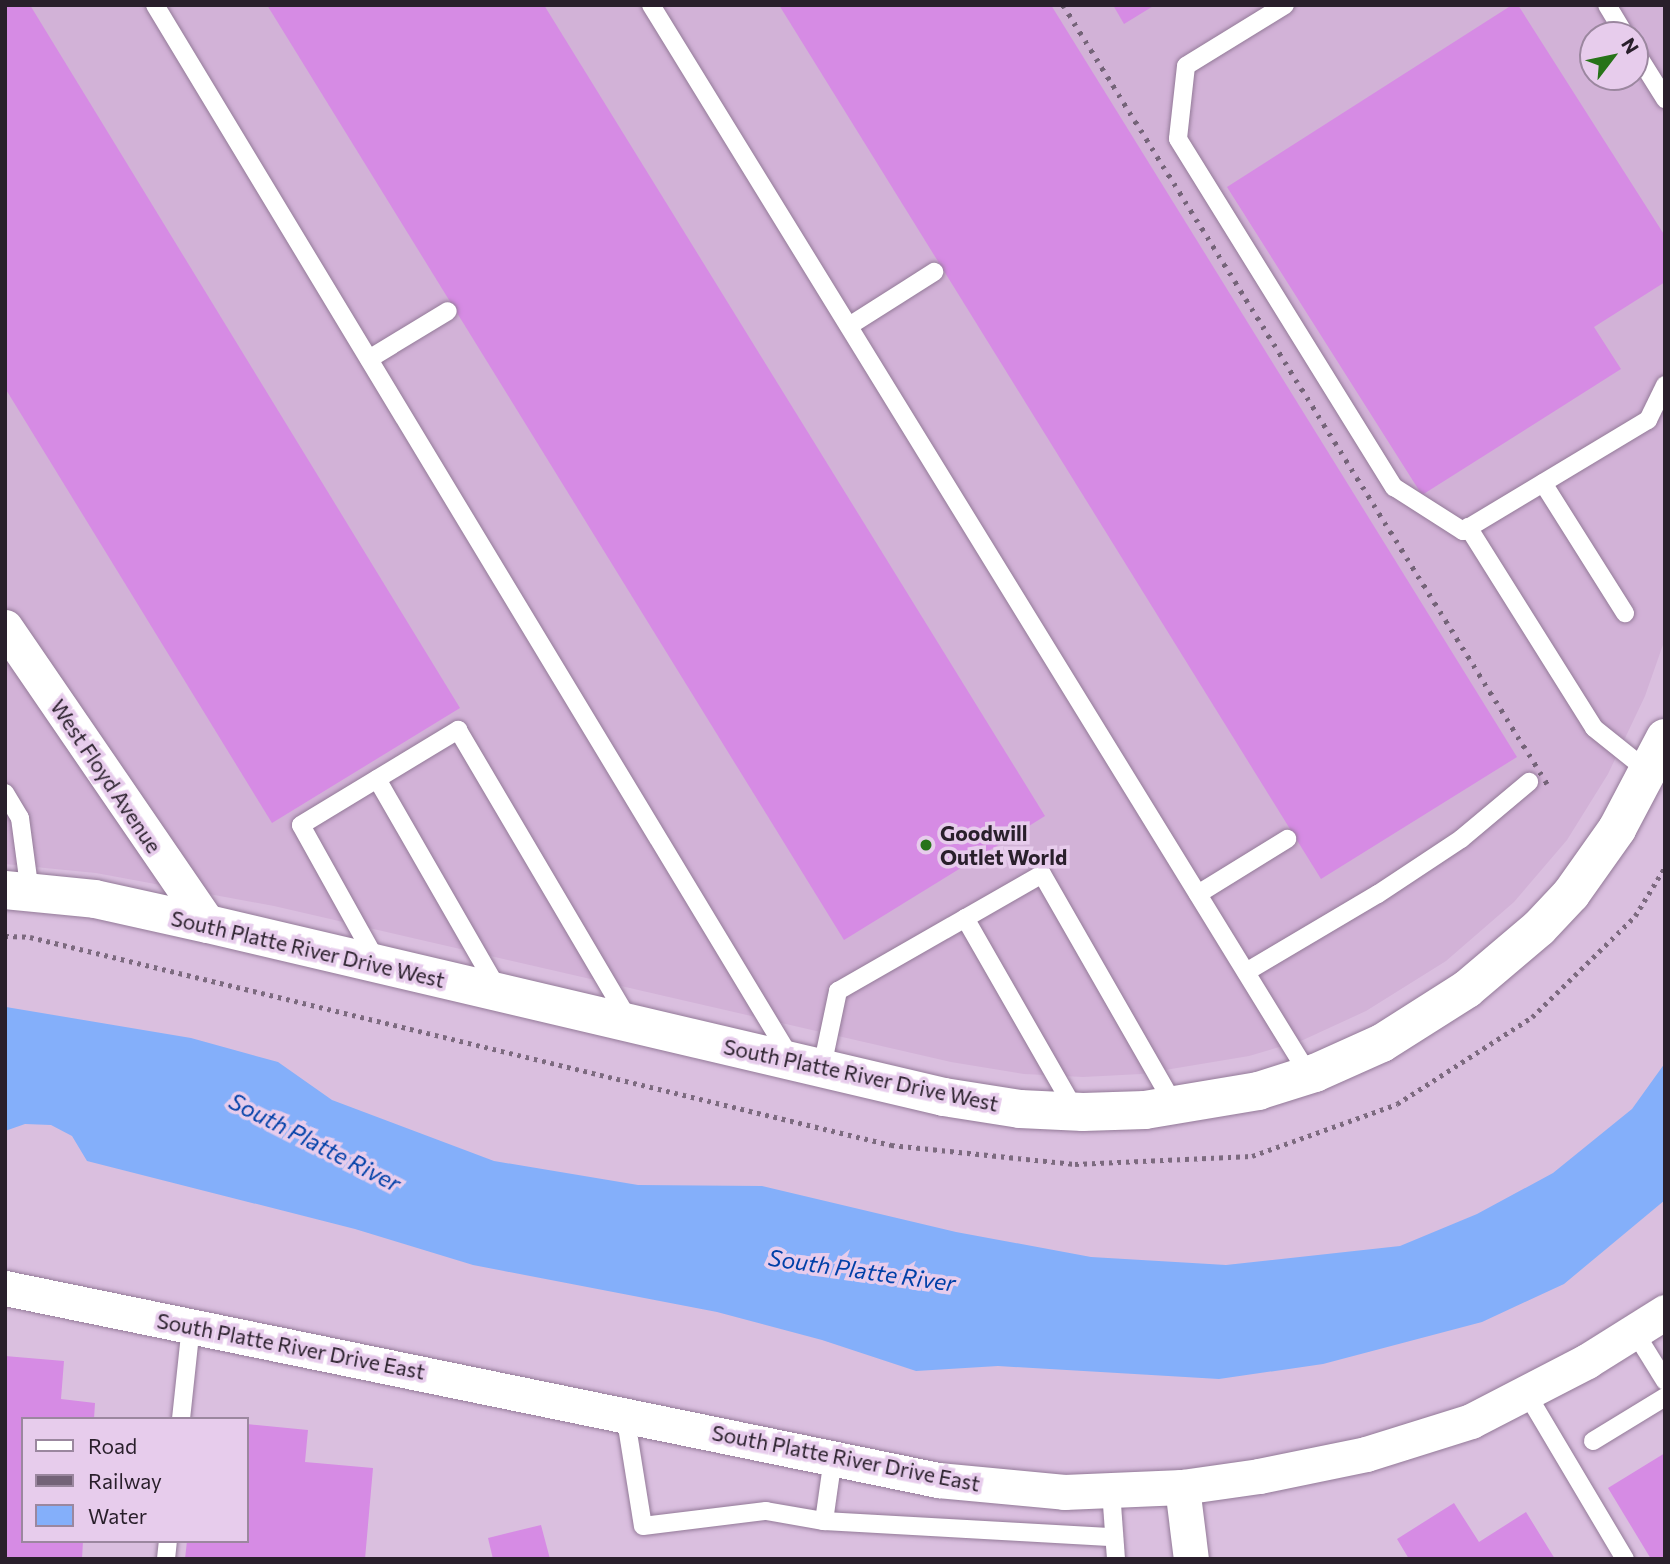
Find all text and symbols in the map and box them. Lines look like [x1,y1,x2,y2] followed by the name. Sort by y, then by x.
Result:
[1579,21,1649,91] north arrow
[1617,34,1644,58] text: N
[45,695,167,857] street label: West Floyd Avenue
[940,820,1067,870] place label: Goodwill Outlet World
[918,837,934,853] marker: Goodwill Outlet World
[169,905,447,993] street label: South Platte River Drive West
[721,1034,1001,1116] street label: South Platte River Drive West
[225,1087,405,1197] water label: South Platte River
[767,1243,957,1297] water label: South Platte River
[155,1308,427,1384] street label: South Platte River Drive East
[21,1417,248,1543] legend
[710,1420,982,1496] street label: South Platte River Drive East
[88,1433,137,1458] text: Road
[88,1468,162,1493] text: Railway
[88,1503,147,1528] text: Water

